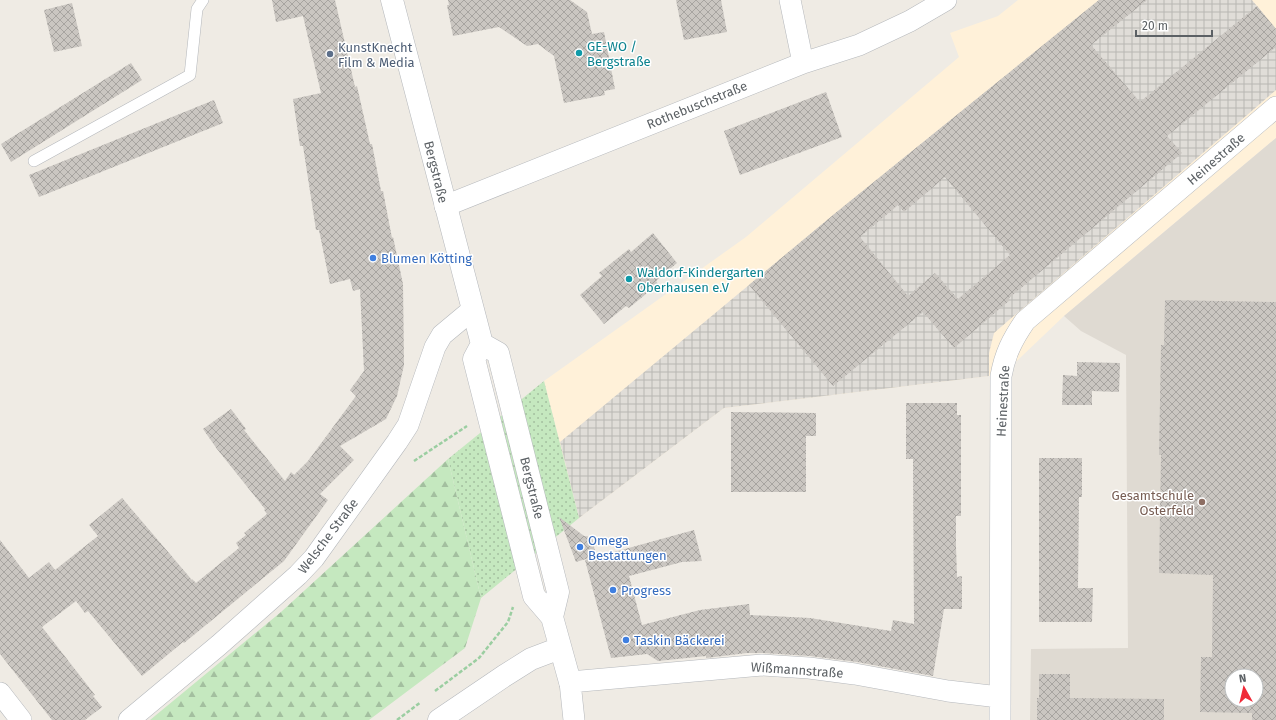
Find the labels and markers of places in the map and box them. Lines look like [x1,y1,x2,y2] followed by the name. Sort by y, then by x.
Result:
[587,39,651,69] place label: GE-WO / Bergstraße
[338,40,415,70] place label: KunstKnecht Film & Media
[574,48,584,58] marker: GE-WO / Bergstraße
[325,49,335,59] marker: KunstKnecht Film & Media
[381,251,472,266] place label: Blumen Kötting
[368,253,378,263] marker: Blumen Kötting
[637,265,764,295] place label: Waldorf-Kindergarten Oberhausen e.V
[624,274,634,284] marker: Waldorf-Kindergarten Oberhausen e.V
[1112,488,1194,518] place label: Gesamtschule Osterfeld
[1197,497,1207,507] marker: Gesamtschule Osterfeld
[588,533,667,563] place label: Omega Bestattungen
[575,542,585,552] marker: Omega Bestattungen
[621,583,671,598] place label: Progress
[608,585,618,595] marker: Progress
[634,633,725,648] place label: Taskin Bäckerei
[621,635,631,645] marker: Taskin Bäckerei

